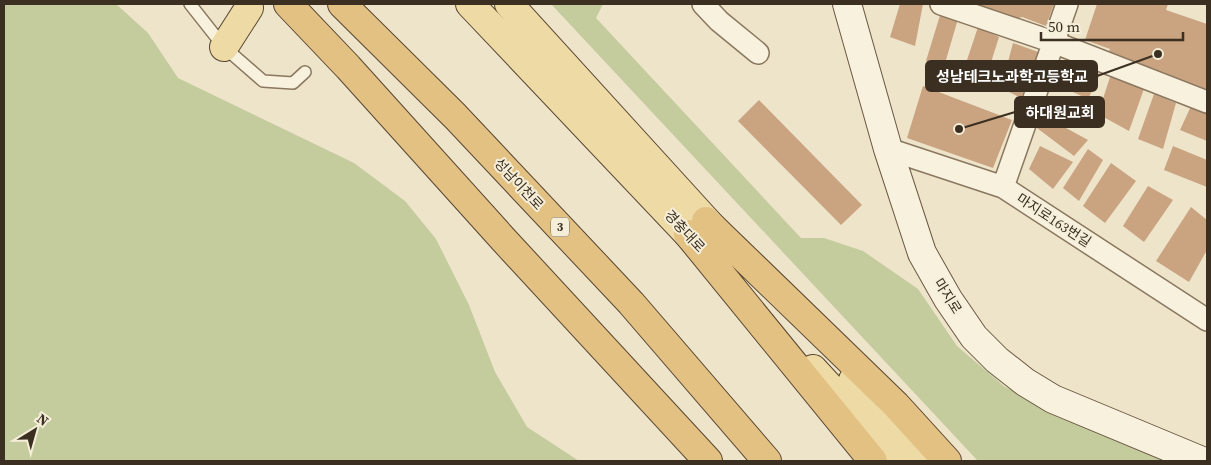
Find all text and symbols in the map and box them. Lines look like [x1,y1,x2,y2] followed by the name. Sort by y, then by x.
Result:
[1041,10,1184,42] scale bar
[1048,16,1080,37] text: 50 m
[926,61,1097,91] callout: 성남테크노과학고등학교
[936,66,1088,87] text: 성남테크노과학고등학교
[1015,97,1104,127] callout: 하대원교회
[1025,102,1095,123] text: 하대원교회
[490,154,548,214] street label: 성남이천로
[1013,188,1095,252] street label: 마지로163번길
[660,205,710,257] street label: 경충대로
[551,218,569,236] road number: 3
[929,274,967,318] street label: 마지로
[10,405,60,455] north arrow
[33,409,53,431] text: N

